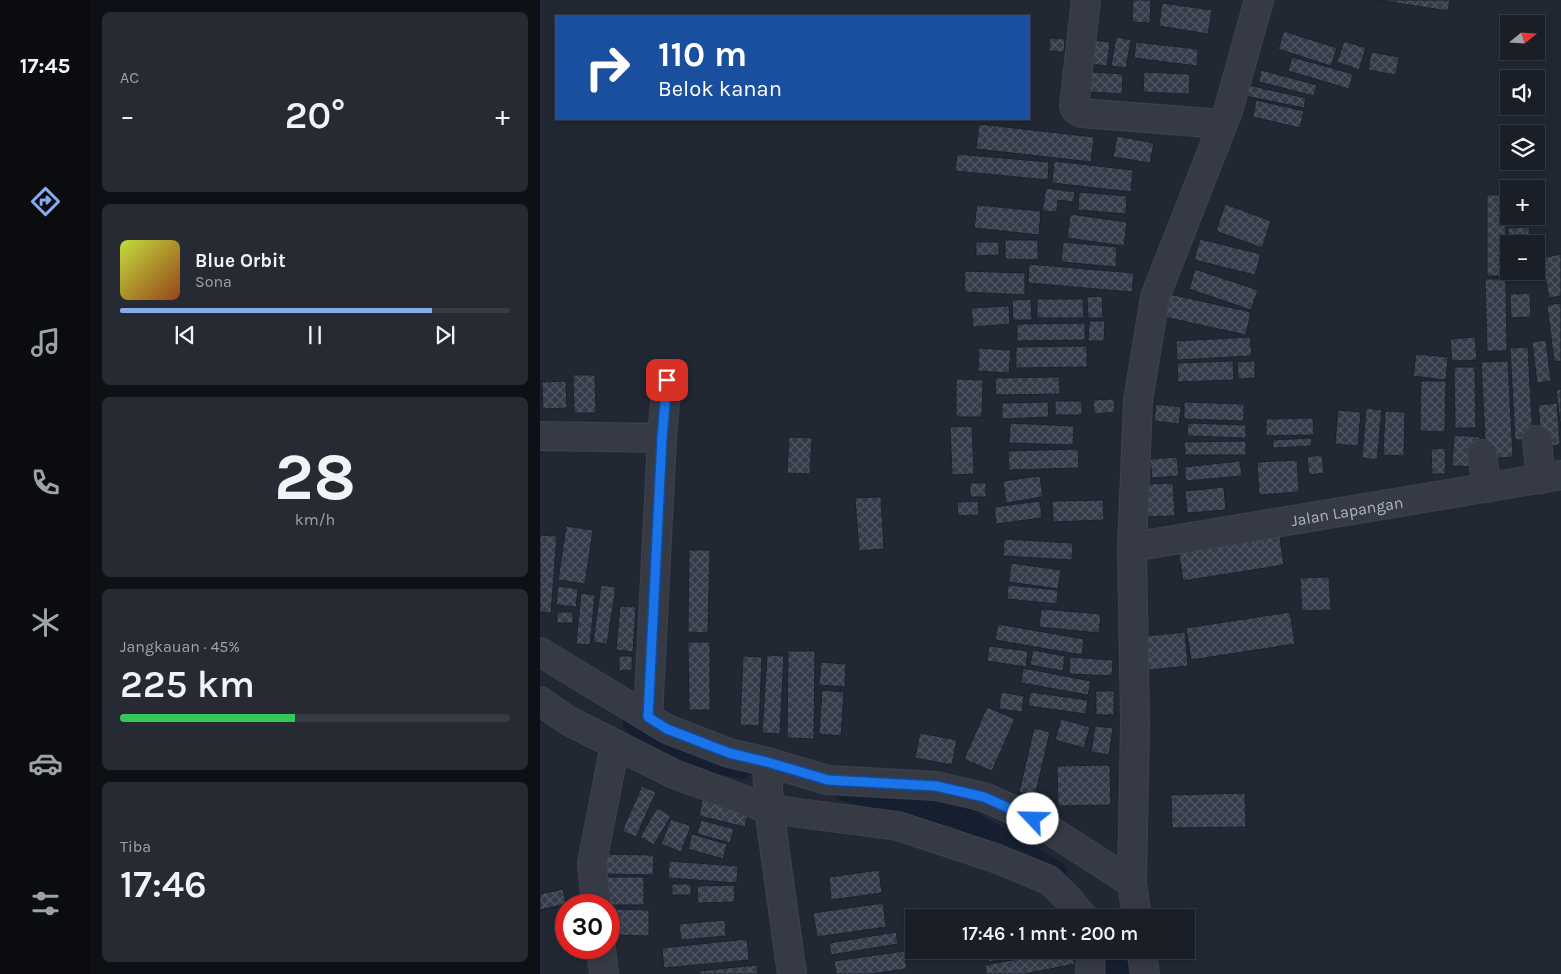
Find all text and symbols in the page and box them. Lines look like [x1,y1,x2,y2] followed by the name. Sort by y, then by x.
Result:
[1500,15,1545,60] north arrow
[1500,15,1545,280] map controls
[658,34,747,75] text: 110 m
[575,35,640,100] icon: right
[20,53,70,79] text: 17:45
[120,68,139,87] text: AC
[1500,70,1545,115] button: sound
[658,76,782,102] text: Belok kanan
[285,93,345,138] text: 20°
[120,99,135,132] text: −
[495,99,510,132] text: +
[1500,125,1545,170] button: layers
[1500,180,1545,225] button: +
[28,184,63,219] icon: directions
[1500,235,1545,280] button: −
[195,250,286,272] text: Blue Orbit
[195,272,232,291] text: Sona
[171,321,199,349] icon: previous
[301,321,329,349] icon: pause
[431,321,459,349] icon: next
[28,325,63,360] icon: music
[646,359,688,401] pin
[653,366,681,394] icon: arrive
[274,439,356,515] text: 28
[28,465,63,500] icon: phone
[1289,493,1405,530] street label: Jalan Lapangan
[295,510,335,529] text: km/h
[28,605,63,640] icon: climate
[120,637,240,656] text: Jangkauan · 45%
[120,662,255,707] text: 225 km
[28,746,63,781] icon: car
[1006,792,1058,844] position arrow
[120,837,151,856] text: Tiba
[120,862,207,907] text: 17:46
[28,886,63,921] icon: filters
[555,894,620,959] speed limit sign: 30
[962,923,1138,945] text: 17:46 · 1 mnt · 200 m

